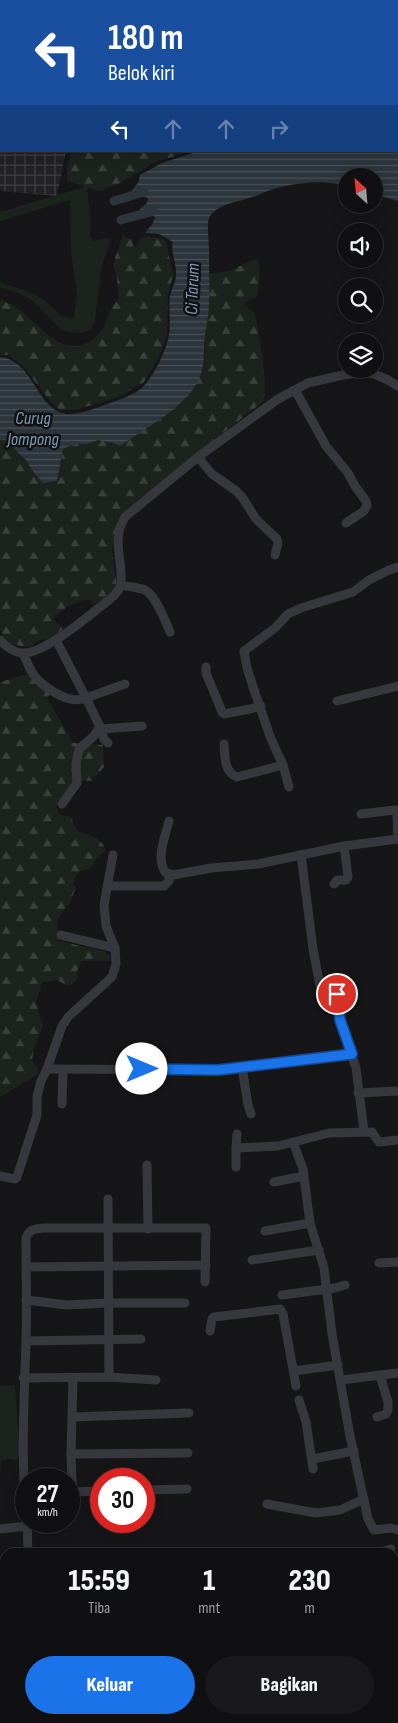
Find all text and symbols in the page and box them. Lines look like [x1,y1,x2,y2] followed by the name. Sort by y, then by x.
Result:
[108,17,184,60] text: 180 m
[25,20,90,85] icon: left
[108,60,175,87] text: Belok kiri
[106,115,134,143] icon: left
[159,115,187,143] icon: ahead
[212,115,240,143] icon: ahead
[265,115,293,143] icon: right
[338,168,382,212] north arrow
[338,168,383,378] map controls
[338,223,383,268] button: sound
[181,263,204,315] water label: Ci Tarum
[338,278,383,323] button: search
[338,333,383,378] button: layers
[6,408,60,450] water label: Curug Jompong
[316,973,358,1015] pin
[323,980,351,1008] icon: arrive
[115,1042,167,1094] position arrow
[90,1468,155,1533] speed limit sign: 30
[37,1479,58,1510] text: 27
[37,1505,58,1520] text: km/h
[68,1563,130,1599] text: 15:59
[203,1563,215,1599] text: 1
[289,1563,331,1599] text: 230
[88,1599,110,1618] text: Tiba
[198,1599,220,1618] text: mnt
[304,1599,315,1618] text: m
[25,1656,195,1714] button: Keluar
[205,1656,374,1714] button: Bagikan

